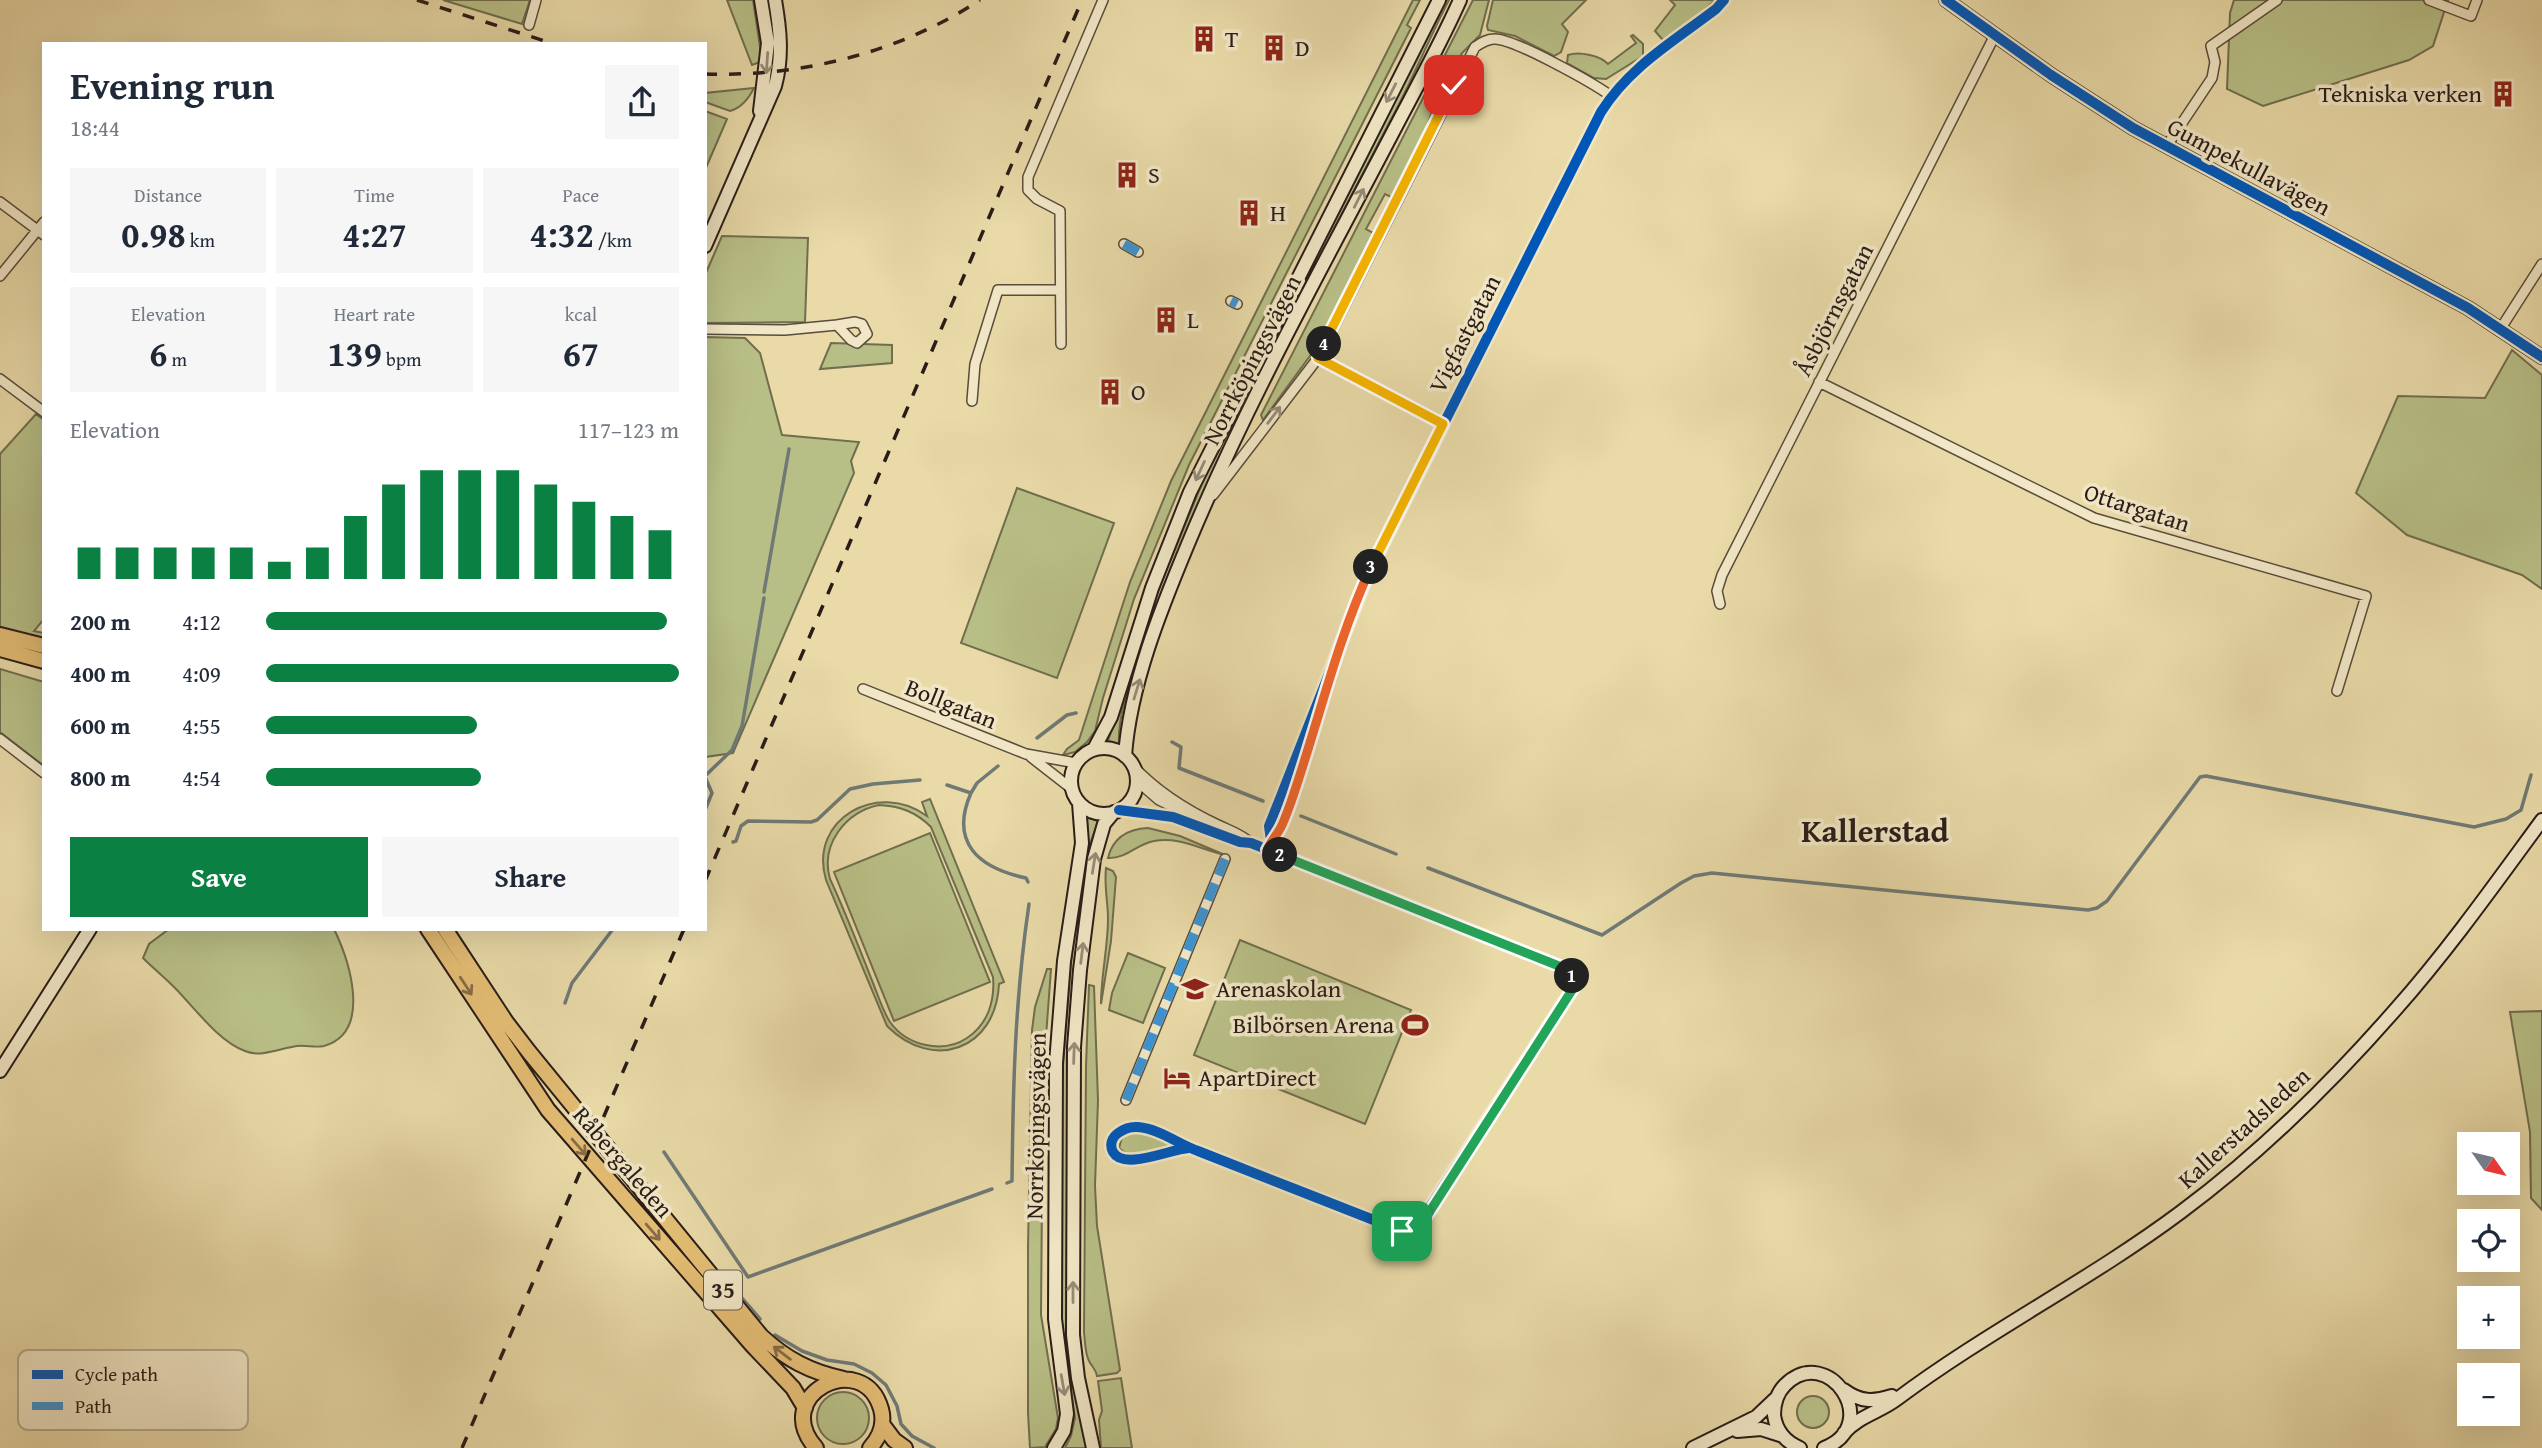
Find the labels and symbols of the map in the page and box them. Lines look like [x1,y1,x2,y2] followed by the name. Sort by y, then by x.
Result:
[1225,21,1238,56] place label: T
[1189,24,1219,54] building icon: T
[1295,30,1310,65] place label: D
[1259,33,1289,63] building icon: D
[760,51,773,74] one-way arrow
[1424,55,1484,115] pin
[2319,76,2483,111] place label: Tekniska verken
[2488,79,2518,109] building icon: Tekniska verken
[1384,83,1398,103] one-way arrow
[2161,109,2338,225] street label: Gumpekullavägen
[1148,157,1160,192] place label: S
[1112,160,1142,190] building icon: S
[1352,188,1366,208] one-way arrow
[1270,195,1286,230] place label: H
[1234,198,1264,228] building icon: H
[1785,237,1882,382] street label: Åsbjörnsgatan
[1194,268,1310,451] street label: Norrköpingsvägen
[1420,268,1509,399] street label: Vigfastgatan
[1187,302,1199,337] place label: L
[1151,305,1181,335] building icon: L
[1306,326,1342,362] pin: 4
[1131,374,1146,409] place label: O
[1095,377,1125,407] building icon: O
[1267,406,1281,425] one-way arrow
[1193,460,1206,481] one-way arrow
[2080,474,2195,541] street label: Ottargatan
[1354,550,1388,584] pin: 3
[900,669,1003,738] street label: Bollgatan
[1131,678,1144,700] one-way arrow
[1801,807,1949,854] district label: Kallerstad
[1262,838,1298,872] pin: 2
[1088,852,1101,875] one-way arrow
[1076,942,1089,965] one-way arrow
[1554,958,1590,993] pin: 1
[1216,971,1342,1006] place label: Arenaskolan
[1180,974,1210,1004] school or university icon: Arenaskolan
[459,976,473,996] one-way arrow
[1233,1007,1395,1042] place label: Bilbörsen Arena
[1400,1010,1430,1040] sports icon: Bilbörsen Arena
[1016,1032,1055,1220] street label: Norrköpingsvägen
[1067,1042,1081,1065] one-way arrow
[2170,1058,2318,1197] street label: Kallerstadsleden
[1198,1060,1317,1095] place label: ApartDirect
[1162,1063,1192,1093] hotel icon: ApartDirect
[565,1098,682,1225] street label: Råbergaleden
[2457,1132,2520,1195] north arrow
[571,1138,587,1156] one-way arrow
[1372,1201,1432,1261] pin
[645,1222,661,1240] one-way arrow
[704,1270,742,1310] road number: 35
[1066,1280,1080,1303] one-way arrow
[773,1346,791,1361] one-way arrow
[18,1350,248,1430] legend
[75,1360,158,1388] text: Cycle path
[1057,1373,1070,1396] one-way arrow
[75,1392,112,1420] text: Path

